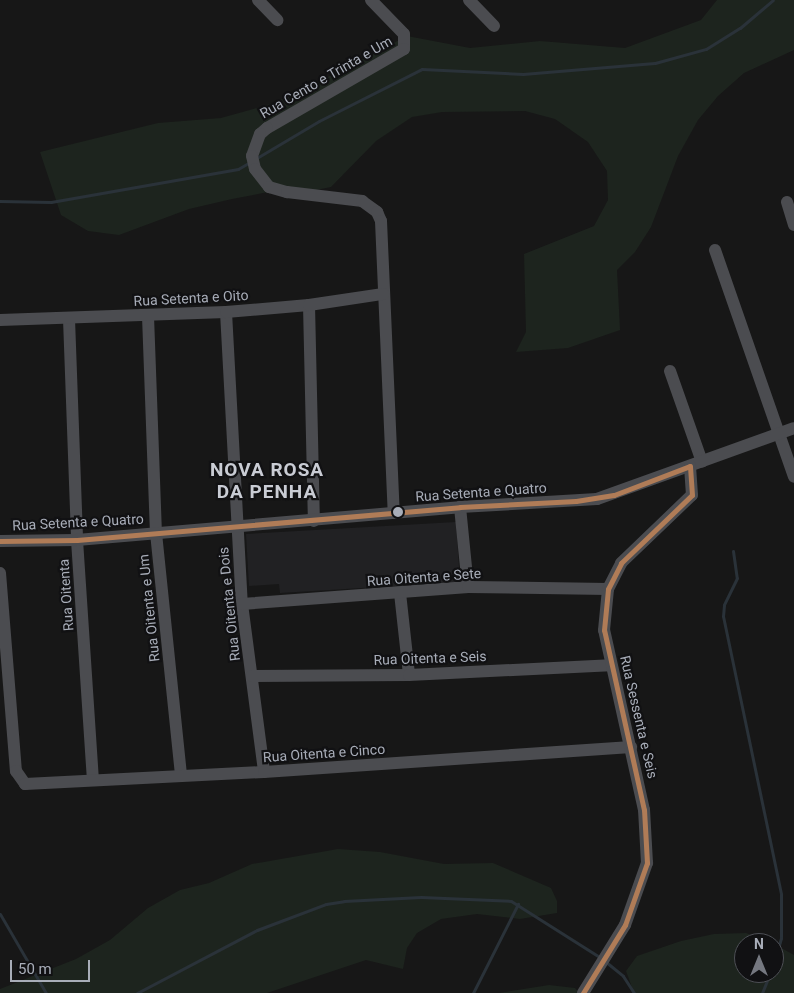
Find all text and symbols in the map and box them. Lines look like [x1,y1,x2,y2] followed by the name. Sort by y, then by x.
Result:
[257,32,395,122] street label: Rua Cento e Trinta e Um
[133,287,249,309] street label: Rua Setenta e Oito
[209,459,325,503] district label: NOVA ROSA DA PENHA
[415,479,547,505] street label: Rua Setenta e Quatro
[393,507,403,517] unlabelled marker
[12,510,144,534] street label: Rua Setenta e Quatro
[215,546,243,662] street label: Rua Oitenta e Dois
[135,553,163,663] street label: Rua Oitenta e Um
[55,558,77,632] street label: Rua Oitenta
[366,565,482,589] street label: Rua Oitenta e Sete
[373,648,487,668] street label: Rua Oitenta e Seis
[617,654,661,780] street label: Rua Sessenta e Seis
[262,740,386,766] street label: Rua Oitenta e Cinco
[734,933,784,983] north arrow
[754,936,764,952] text: N
[12,950,92,982] scale bar
[18,960,52,978] text: 50 m

